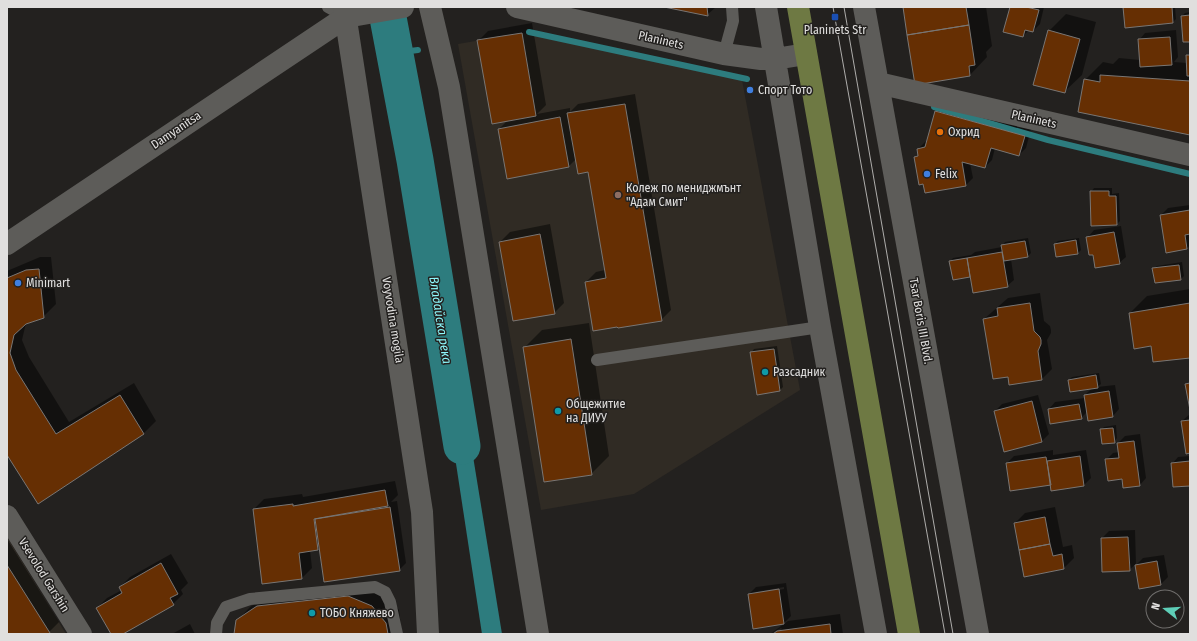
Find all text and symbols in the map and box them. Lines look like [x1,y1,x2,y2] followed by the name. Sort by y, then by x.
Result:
[830,12,840,22] marker: Planinets Str
[804,23,867,37] place label: Planinets Str
[637,28,685,52] street label: Planinets
[758,83,812,97] place label: Спорт Тото
[745,85,755,95] marker: Спорт Тото
[1010,107,1058,131] street label: Planinets
[148,108,204,152] street label: Damyanitsa
[948,125,980,139] place label: Охрид
[935,127,945,137] marker: Охрид
[935,167,958,181] place label: Felix
[922,169,932,179] marker: Felix
[626,181,741,209] place label: Колеж по мениджмънт "Адам Смит"
[613,190,623,200] marker: Колеж по мениджмънт "Адам Смит"
[426,275,455,365] water label: Владайска река
[26,276,70,290] place label: Minimart
[379,276,407,364] street label: Voyvodina mogila
[907,277,936,366] street label: Tsar Boris III Blvd.
[13,278,23,288] marker: Minimart
[773,365,826,379] place label: Разсадник
[760,367,770,377] marker: Разсадник
[566,397,626,425] place label: Общежитие на ДИУУ
[553,406,563,416] marker: Общежитие на ДИУУ
[16,535,72,615] street label: Vsevolod Garshin
[1145,589,1185,629] north arrow
[1149,601,1163,611] text: N
[320,606,394,620] place label: ТОБО Княжево
[307,608,317,618] marker: ТОБО Княжево

